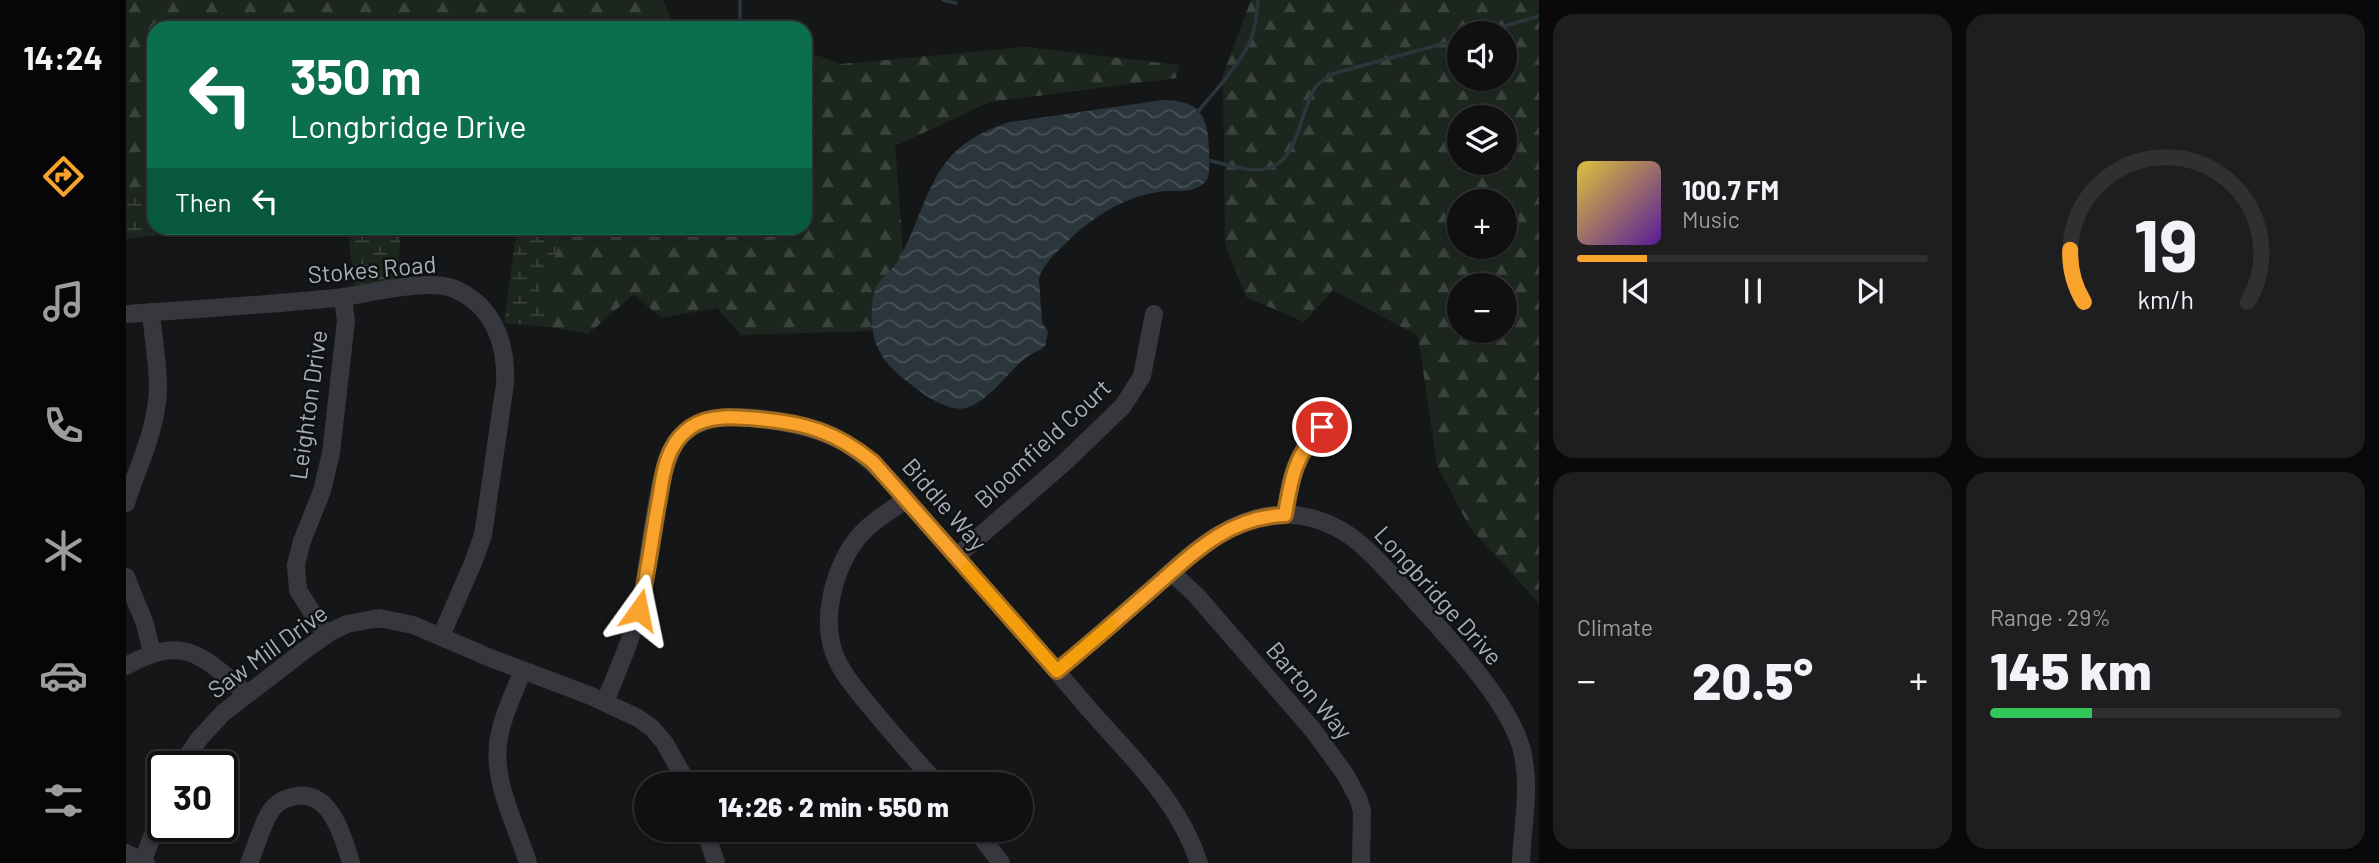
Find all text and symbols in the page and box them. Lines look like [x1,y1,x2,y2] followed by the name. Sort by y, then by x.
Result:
[1447,21,1517,343] map controls
[1447,21,1517,91] button: sound
[23,38,103,76] text: 14:24
[290,46,422,105] text: 350 m
[175,49,266,140] icon: left
[1447,105,1517,175] button: layers
[290,106,527,144] text: Longbridge Drive
[39,152,88,201] icon: directions
[1682,174,1779,205] text: 100.7 FM
[246,182,284,220] icon: left
[175,186,232,217] text: Then
[1447,189,1517,259] button: +
[2133,199,2198,287] text: 19
[1682,205,1740,233] text: Music
[306,248,437,289] street label: Stokes Road
[1617,272,1655,310] icon: previous
[1734,272,1772,310] icon: pause
[1851,272,1889,310] icon: next
[1447,273,1517,343] button: −
[39,277,88,326] icon: music
[2137,284,2194,314] text: km/h
[283,328,332,482] street label: Leighton Drive
[968,372,1116,513] street label: Bloomfield Court
[1292,397,1352,457] pin
[39,401,88,450] icon: phone
[1303,408,1341,446] icon: arrive
[897,452,993,556] street label: Biddle Way
[1369,519,1509,671] street label: Longbridge Drive
[39,526,88,575] icon: climate
[602,573,676,647] position arrow
[202,598,333,704] street label: Saw Mill Drive
[1990,603,2111,631] text: Range · 29%
[1577,613,1653,641] text: Climate
[1261,635,1359,745] street label: Barton Way
[1990,638,2152,700] text: 145 km
[1692,648,1813,710] text: 20.5°
[39,651,88,700] icon: car
[1577,656,1596,702] text: −
[1909,656,1928,702] text: +
[147,751,238,842] speed limit sign: 30
[39,776,88,825] icon: filters
[718,791,949,822] text: 14:26 · 2 min · 550 m

